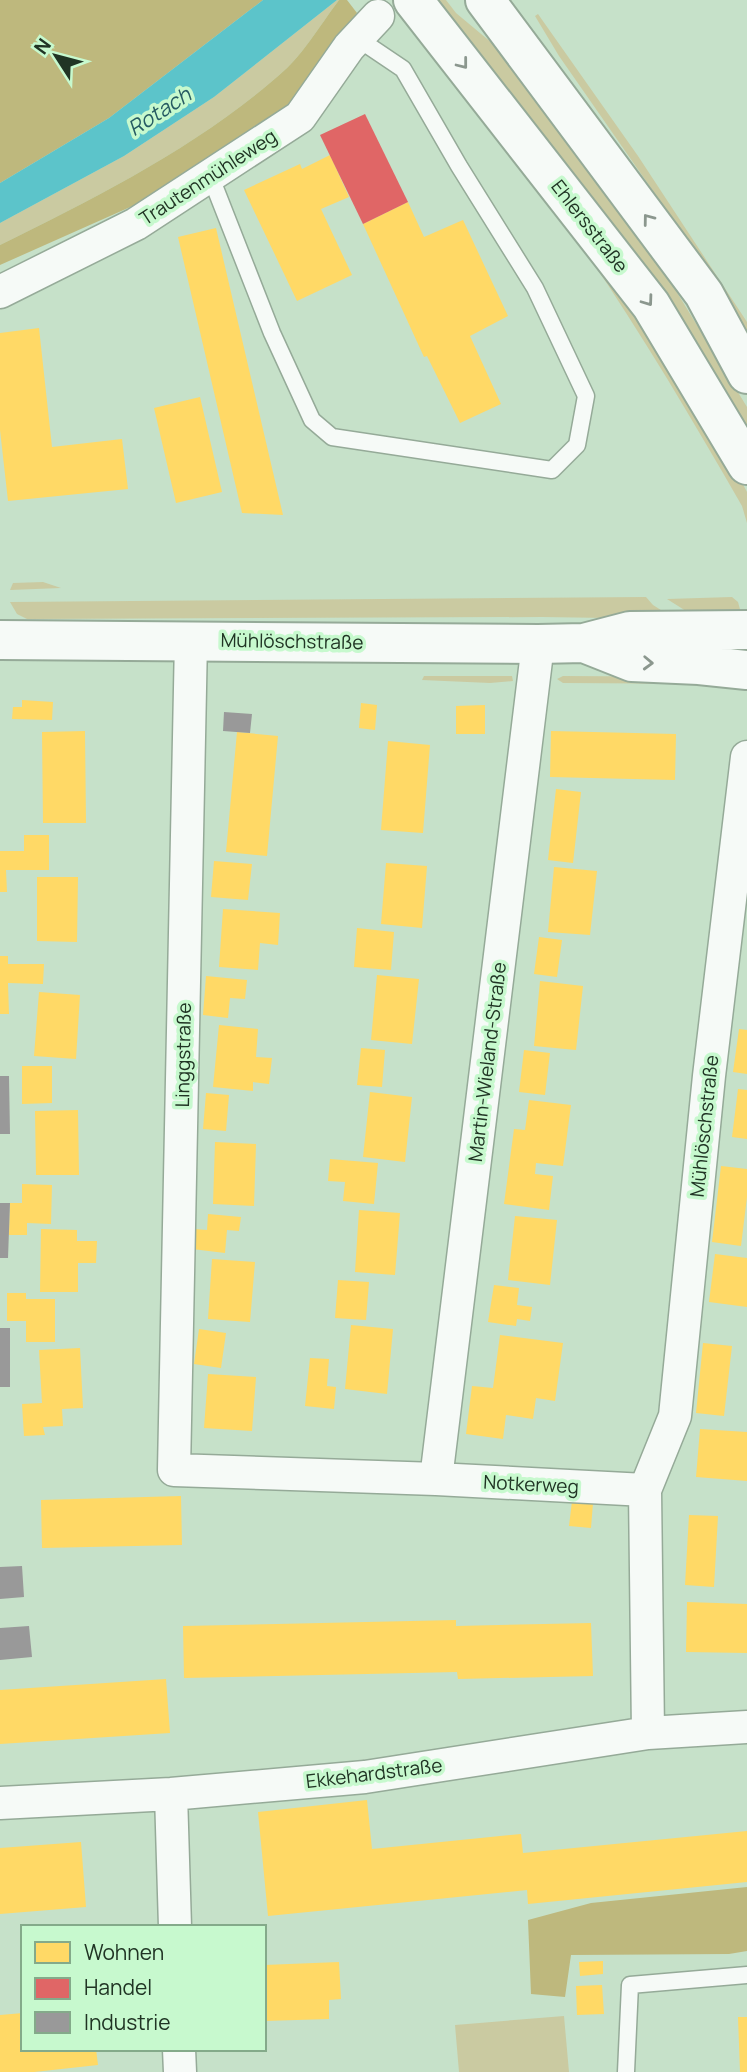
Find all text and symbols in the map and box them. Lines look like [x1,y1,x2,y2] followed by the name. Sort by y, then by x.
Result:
[21,21,91,91] north arrow
[28,33,57,59] text: N
[454,56,467,68] one-way arrow
[122,79,197,142] water label: Rotach
[134,123,282,231] street label: Trautenmühleweg
[546,174,634,278] street label: Ehlersstraße
[644,214,657,227] one-way arrow
[640,293,652,306] one-way arrow
[220,627,364,655] street label: Mühlöschstraße
[643,655,654,670] one-way arrow
[462,961,512,1163] street label: Martin-Wieland-Straße
[169,1002,197,1108] street label: Linggstraße
[684,1054,724,1198] street label: Mühlöschstraße
[483,1469,579,1499] street label: Notkerweg
[304,1752,444,1794] street label: Ekkehardstraße
[21,1925,266,2051] legend
[84,1938,164,1966] text: Wohnen
[84,1973,152,2001] text: Handel
[84,2008,170,2036] text: Industrie

